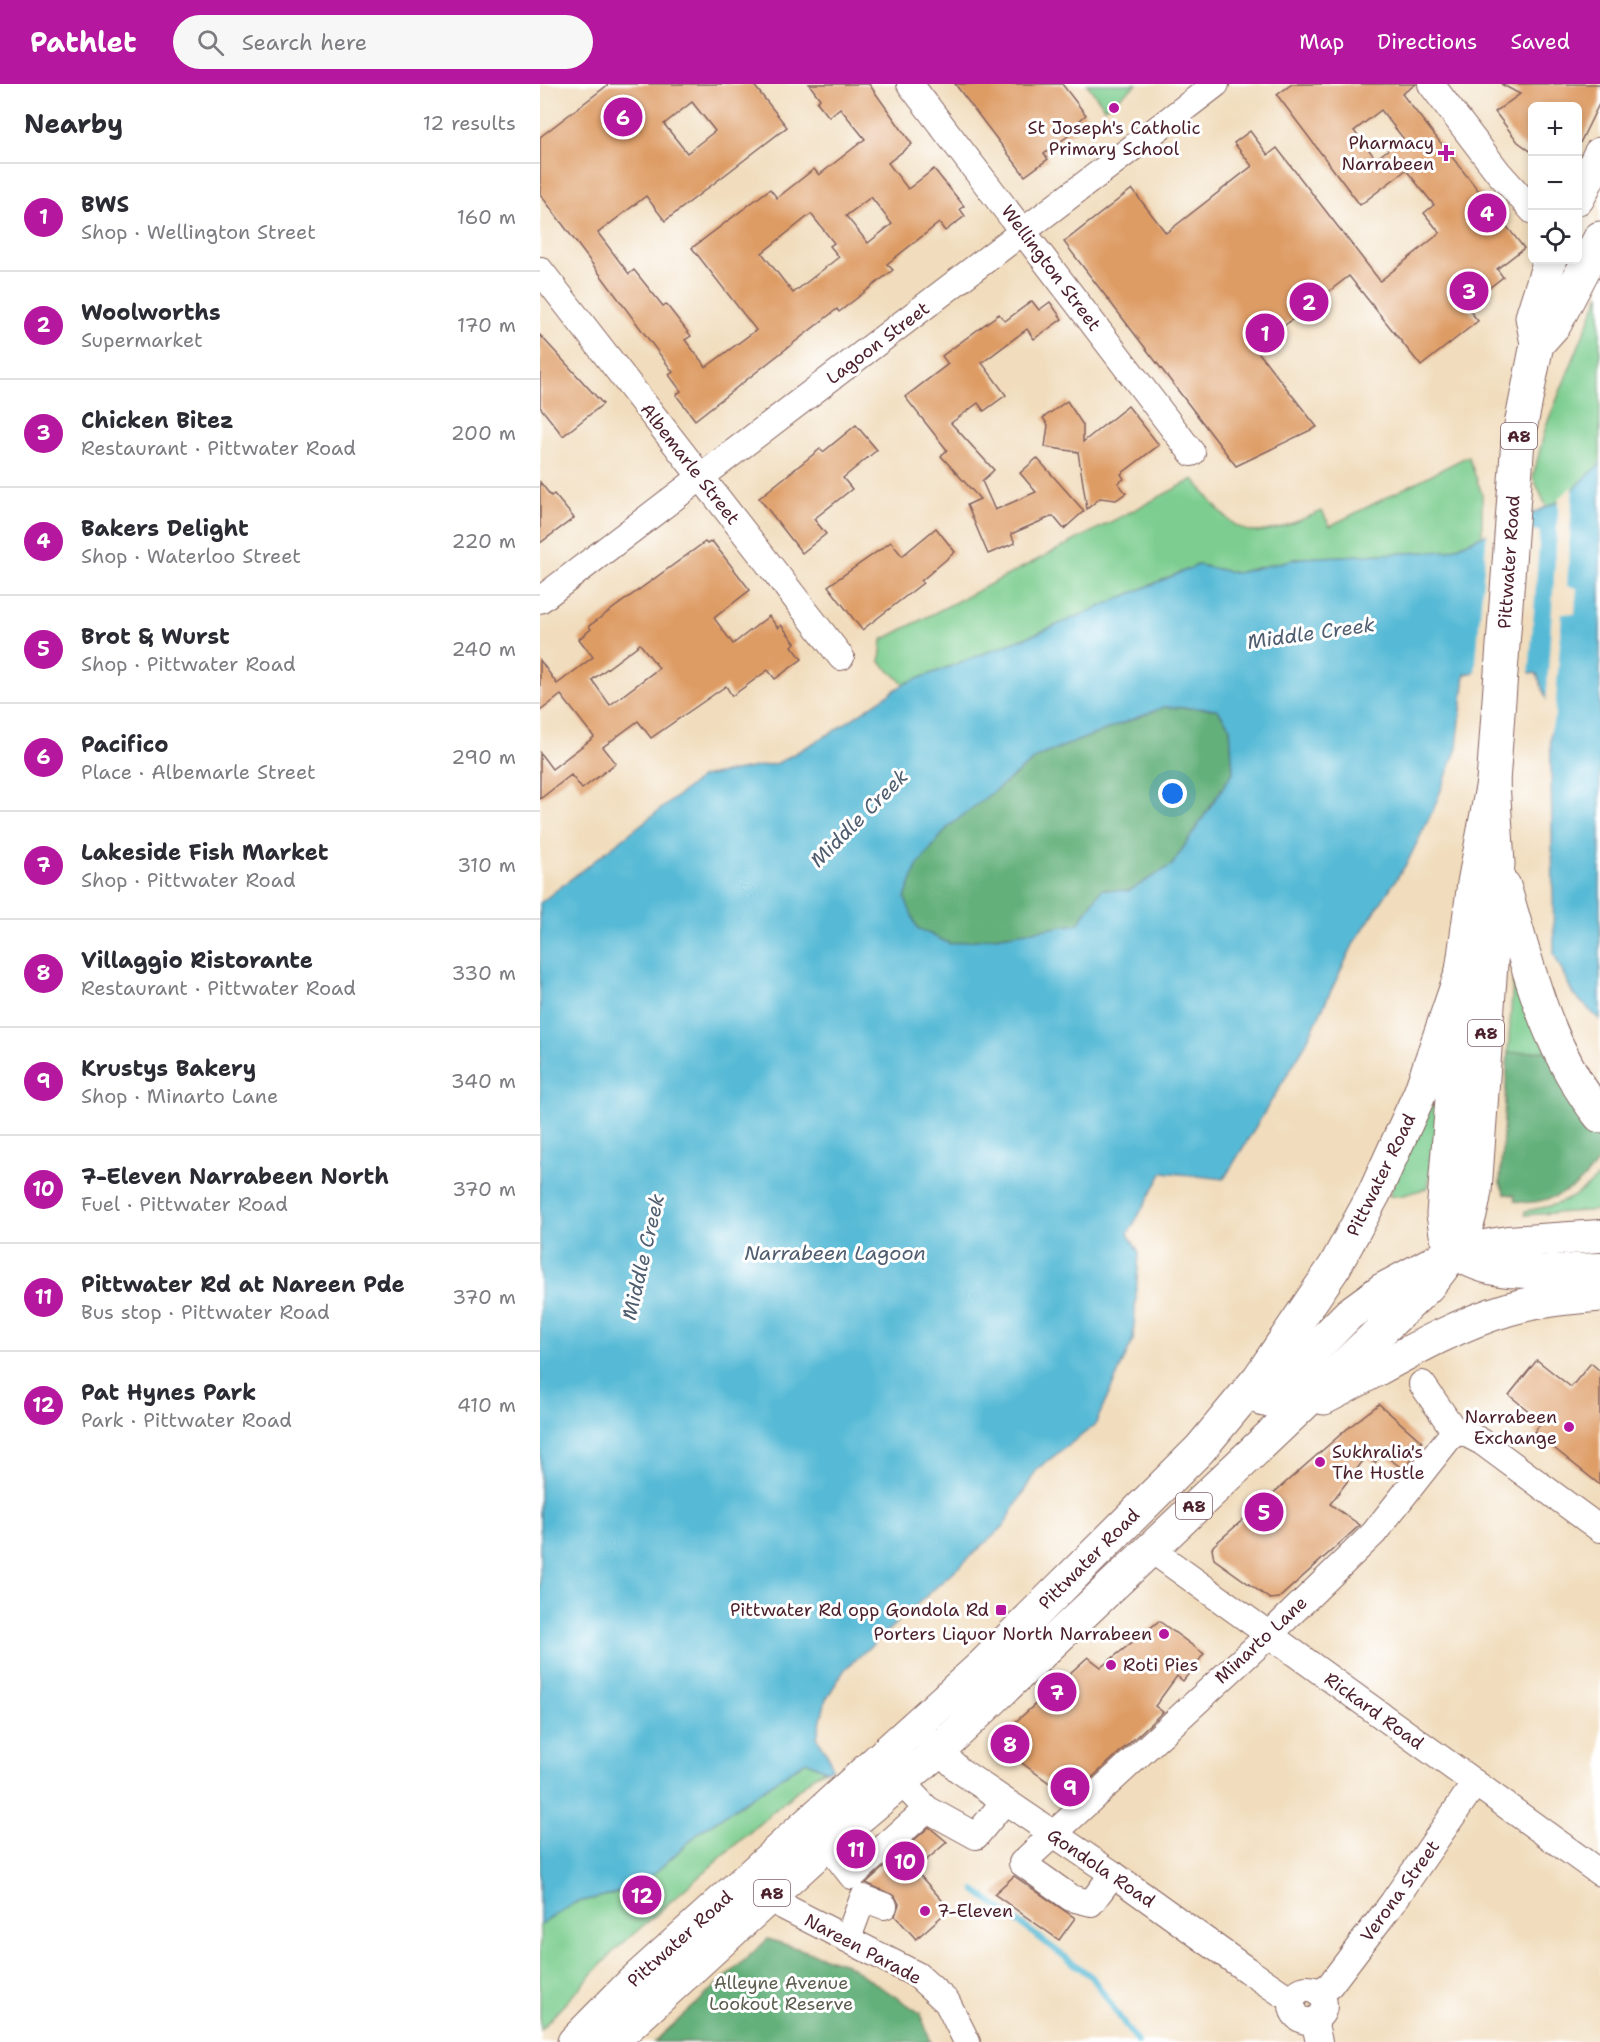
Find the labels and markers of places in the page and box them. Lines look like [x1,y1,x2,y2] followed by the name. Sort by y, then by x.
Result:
[604,94,643,140] pin: 6
[1107,101,1121,115] marker: St Joseph's Catholic Primary School
[1027,116,1201,161] place label: St Joseph's Catholic Primary School
[1341,131,1434,176] place label: Pharmacy Narrabeen
[1439,146,1453,160] marker: Pharmacy Narrabeen
[1468,190,1506,236] pin: 4
[1450,268,1488,314] pin: 3
[1290,280,1328,324] pin: 2
[1246,310,1284,356] pin: 1
[1464,1405,1557,1450] place label: Narrabeen Exchange
[1562,1420,1576,1434] marker: Narrabeen Exchange
[1332,1440,1425,1485] place label: Sukhralia's The Hustle
[1313,1455,1327,1469] marker: Sukhralia's The Hustle
[1244,1490,1284,1534] pin: 5
[730,1598,989,1622] place label: Pittwater Rd opp Gondola Rd
[994,1603,1008,1617] marker: Pittwater Rd opp Gondola Rd
[873,1622,1152,1646] place label: Porters Liquor North Narrabeen
[1157,1627,1171,1641] marker: Porters Liquor North Narrabeen
[1123,1653,1198,1677] place label: Roti Pies
[1104,1658,1118,1672] marker: Roti Pies
[1038,1670,1076,1714] pin: 7
[990,1722,1030,1766] pin: 8
[1050,1764,1090,1810] pin: 9
[836,1826,876,1872] pin: 11
[886,1838,925,1884] pin: 10
[622,1872,662,1918] pin: 12
[937,1899,1013,1923] place label: 7-Eleven
[918,1904,932,1918] marker: 7-Eleven

